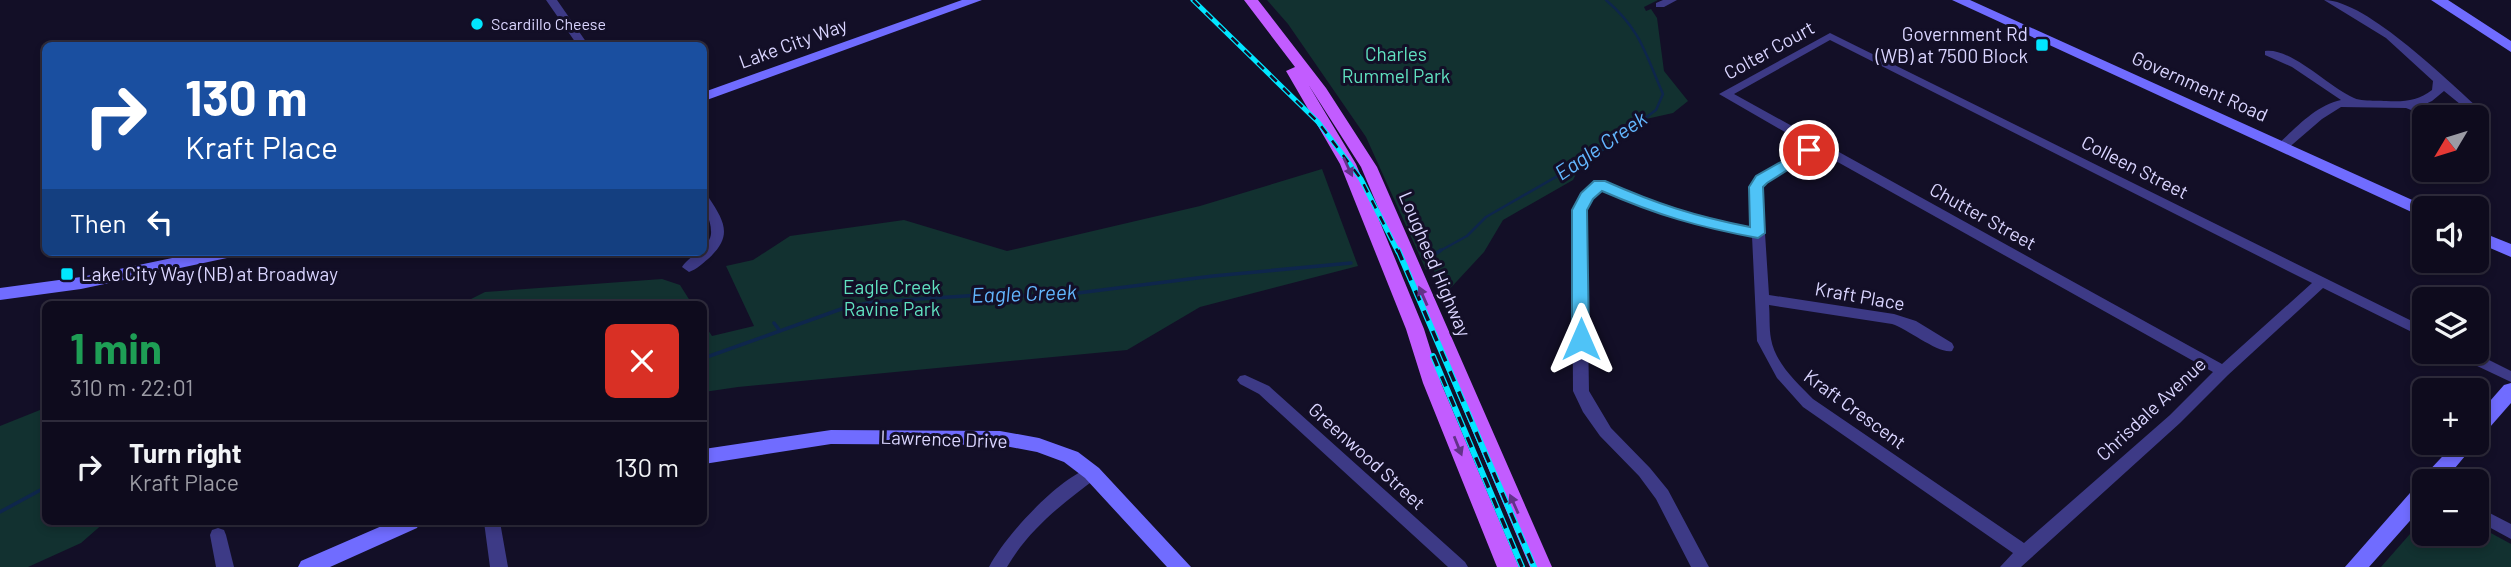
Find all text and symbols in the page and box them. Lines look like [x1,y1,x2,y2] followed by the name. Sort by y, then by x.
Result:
[736,12,850,73] street label: Lake City Way
[491,14,606,33] place label: Scardillo Cheese
[1720,15,1818,84] street label: Colter Court
[469,16,485,32] marker: Scardillo Cheese
[1875,22,2028,67] place label: Government Rd (WB) at 7500 Block
[2034,37,2050,53] marker: Government Rd (WB) at 7500 Block
[1342,42,1450,87] park label: Charles Rummel Park
[2129,45,2272,126] street label: Government Road
[185,67,307,126] text: 130 m
[70,70,161,161] icon: right
[1549,104,1652,185] water label: Eagle Creek
[2412,105,2488,182] north arrow
[2412,105,2489,546] map controls
[1779,120,1839,180] pin
[185,127,338,165] text: Kraft Place
[2078,130,2192,203] street label: Colleen Street
[1790,131,1828,169] icon: arrive
[1343,157,1354,177] one-way arrow
[1926,177,2041,254] street label: Chutter Street
[1395,188,1476,340] street label: Lougheed Highway
[2412,196,2489,273] button: sound
[141,203,179,241] icon: left
[70,207,127,238] text: Then
[81,262,338,285] place label: Lake City Way (NB) at Broadway
[59,266,75,282] marker: Lake City Way (NB) at Broadway
[843,275,941,320] park label: Eagle Creek Ravine Park
[1813,276,1907,315] street label: Kraft Place
[971,278,1078,307] water label: Eagle Creek
[1417,286,1429,306] one-way arrow
[2412,287,2489,364] button: layers
[1544,302,1618,376] position arrow
[70,322,162,372] text: 1 min
[605,324,679,398] button: close
[2091,352,2210,465] street label: Chrisdale Avenue
[1800,364,1911,453] street label: Kraft Crescent
[70,373,193,401] text: 310 m · 22:01
[2412,378,2489,455] button: +
[1304,397,1430,514] street label: Greenwood Street
[880,425,1008,452] street label: Lawrence Drive
[1453,435,1464,456] one-way arrow
[129,437,242,468] text: Turn right
[70,448,108,486] icon: right
[615,451,679,482] text: 130 m
[129,468,239,496] text: Kraft Place
[2412,469,2489,546] button: −
[1508,494,1519,515] one-way arrow

